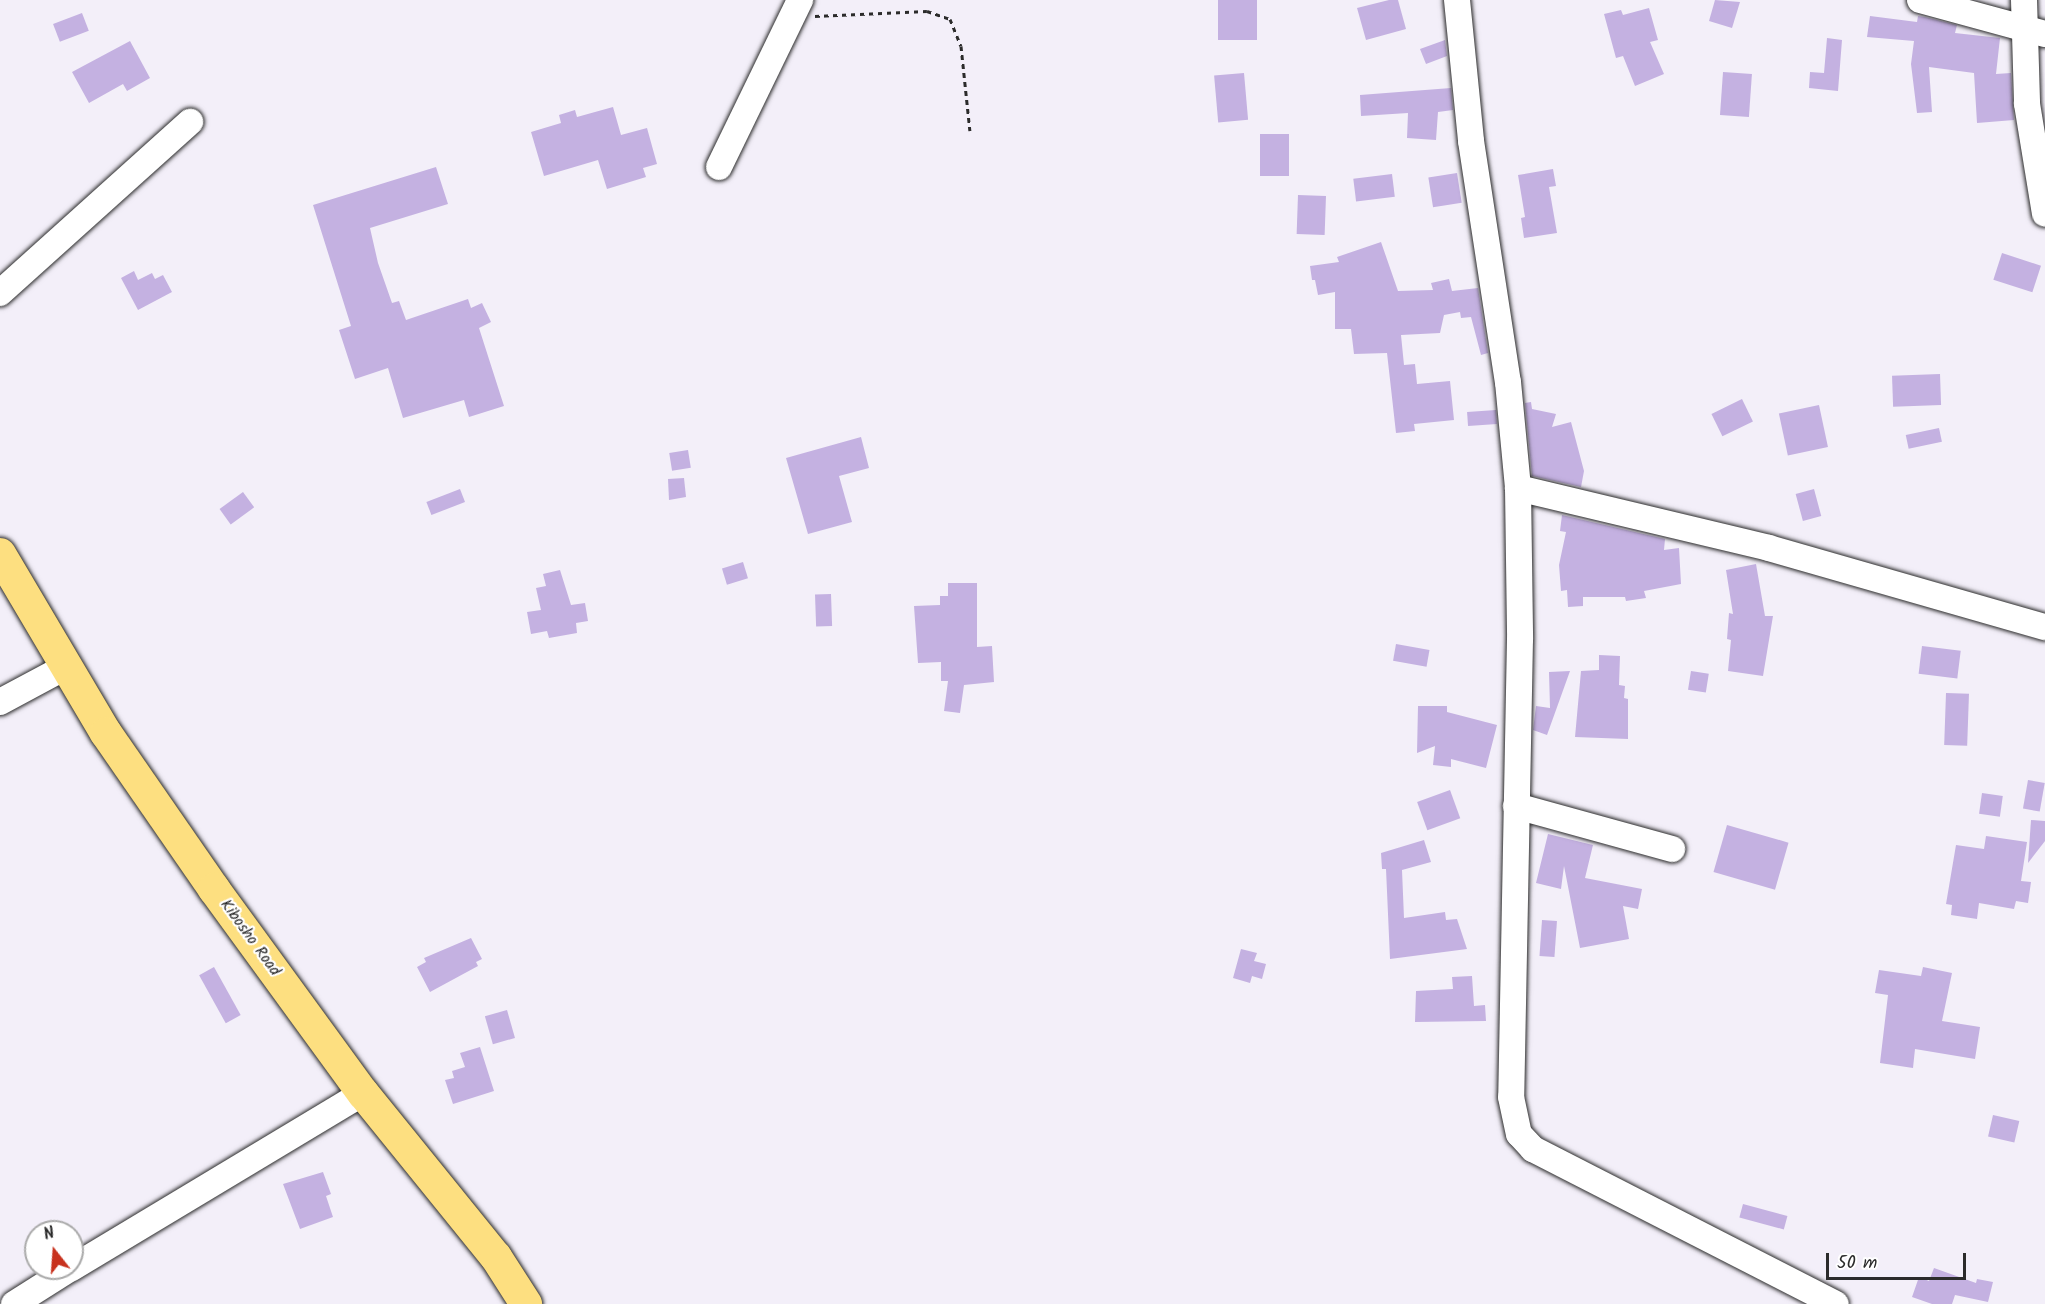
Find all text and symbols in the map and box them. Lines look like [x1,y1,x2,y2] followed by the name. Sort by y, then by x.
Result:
[216,896,284,980] street label: Kibosho Road
[24,1220,84,1280] north arrow
[41,1221,58,1248] text: N
[1829,1241,1968,1279] scale bar
[1837,1249,1877,1278] text: 50 m

